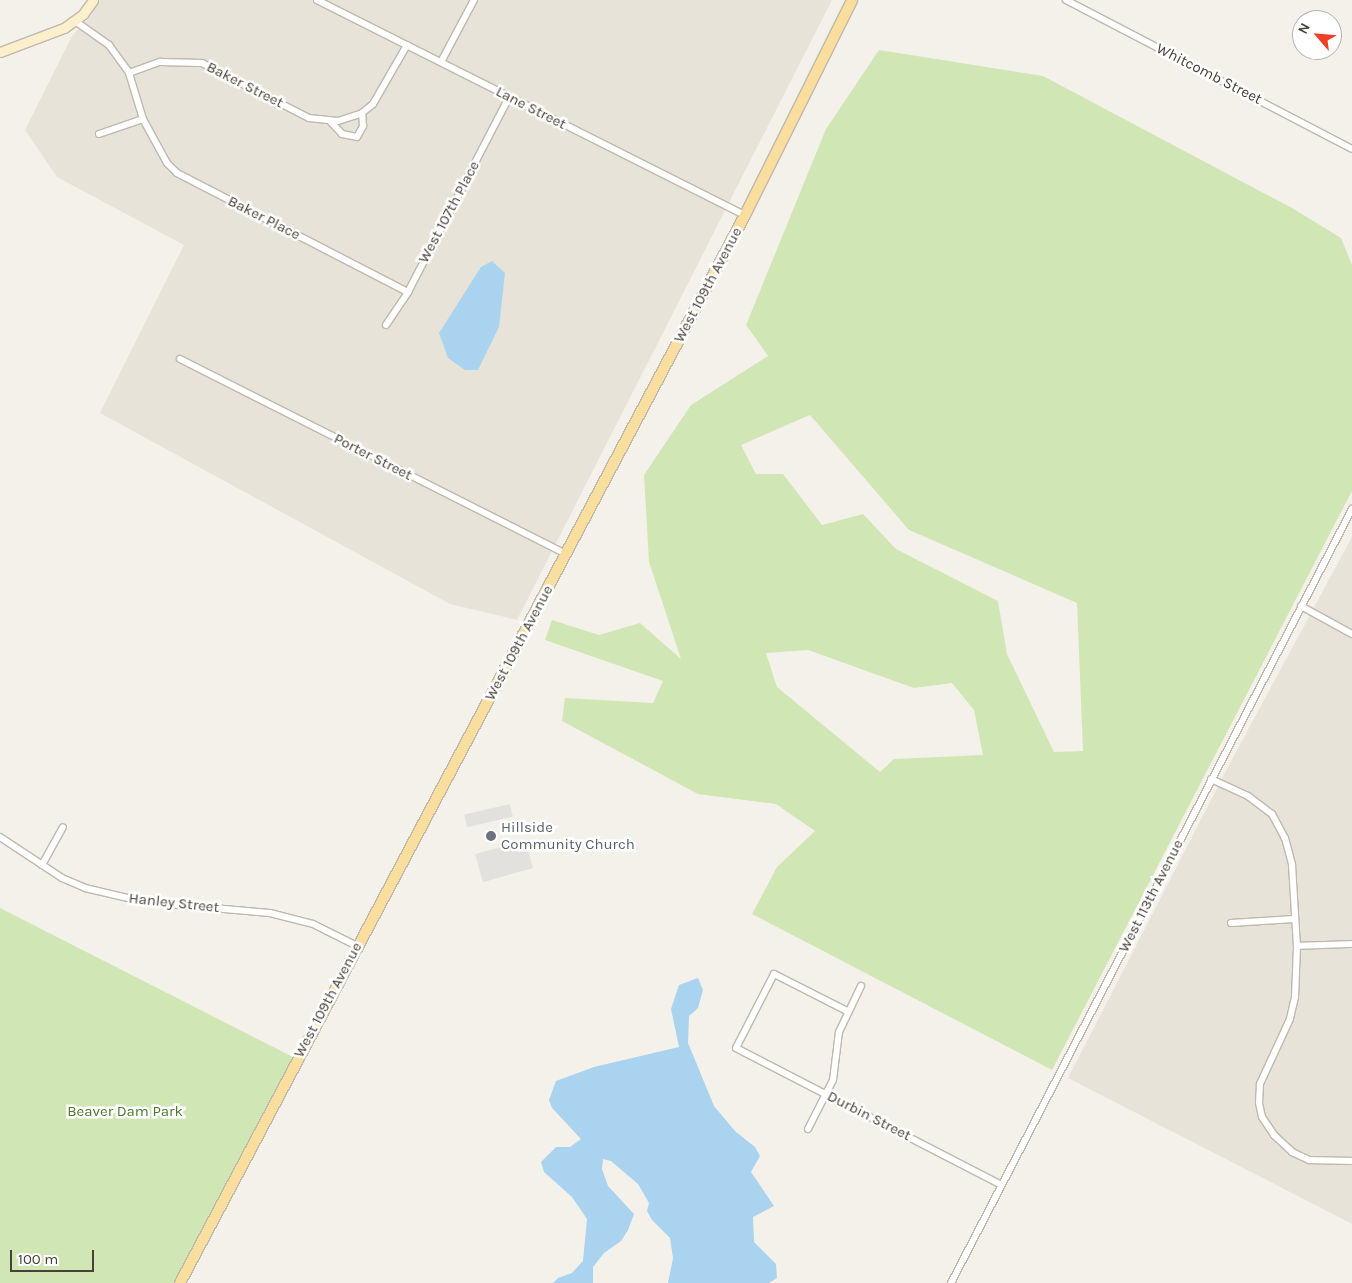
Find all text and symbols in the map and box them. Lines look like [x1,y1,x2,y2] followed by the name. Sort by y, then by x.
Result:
[1292,10,1342,60] north arrow
[1294,20,1314,37] text: N
[1153,40,1265,108] street label: Whitcomb Street
[204,58,286,112] street label: Baker Street
[493,83,569,133] street label: Lane Street
[415,158,483,266] street label: West 107th Place
[225,192,303,244] street label: Baker Place
[670,224,746,346] street label: West 109th Avenue
[331,430,415,484] street label: Porter Street
[481,582,557,704] street label: West 109th Avenue
[501,818,635,853] place label: Hillside Community Church
[485,830,497,842] marker: Hillside Community Church
[1115,837,1187,955] street label: West 113th Avenue
[128,889,220,917] street label: Hanley Street
[290,939,366,1061] street label: West 109th Avenue
[824,1087,914,1145] street label: Durbin Street
[67,1103,183,1121] park label: Beaver Dam Park
[12,1240,96,1272] scale bar
[18,1250,58,1268] text: 100 m

